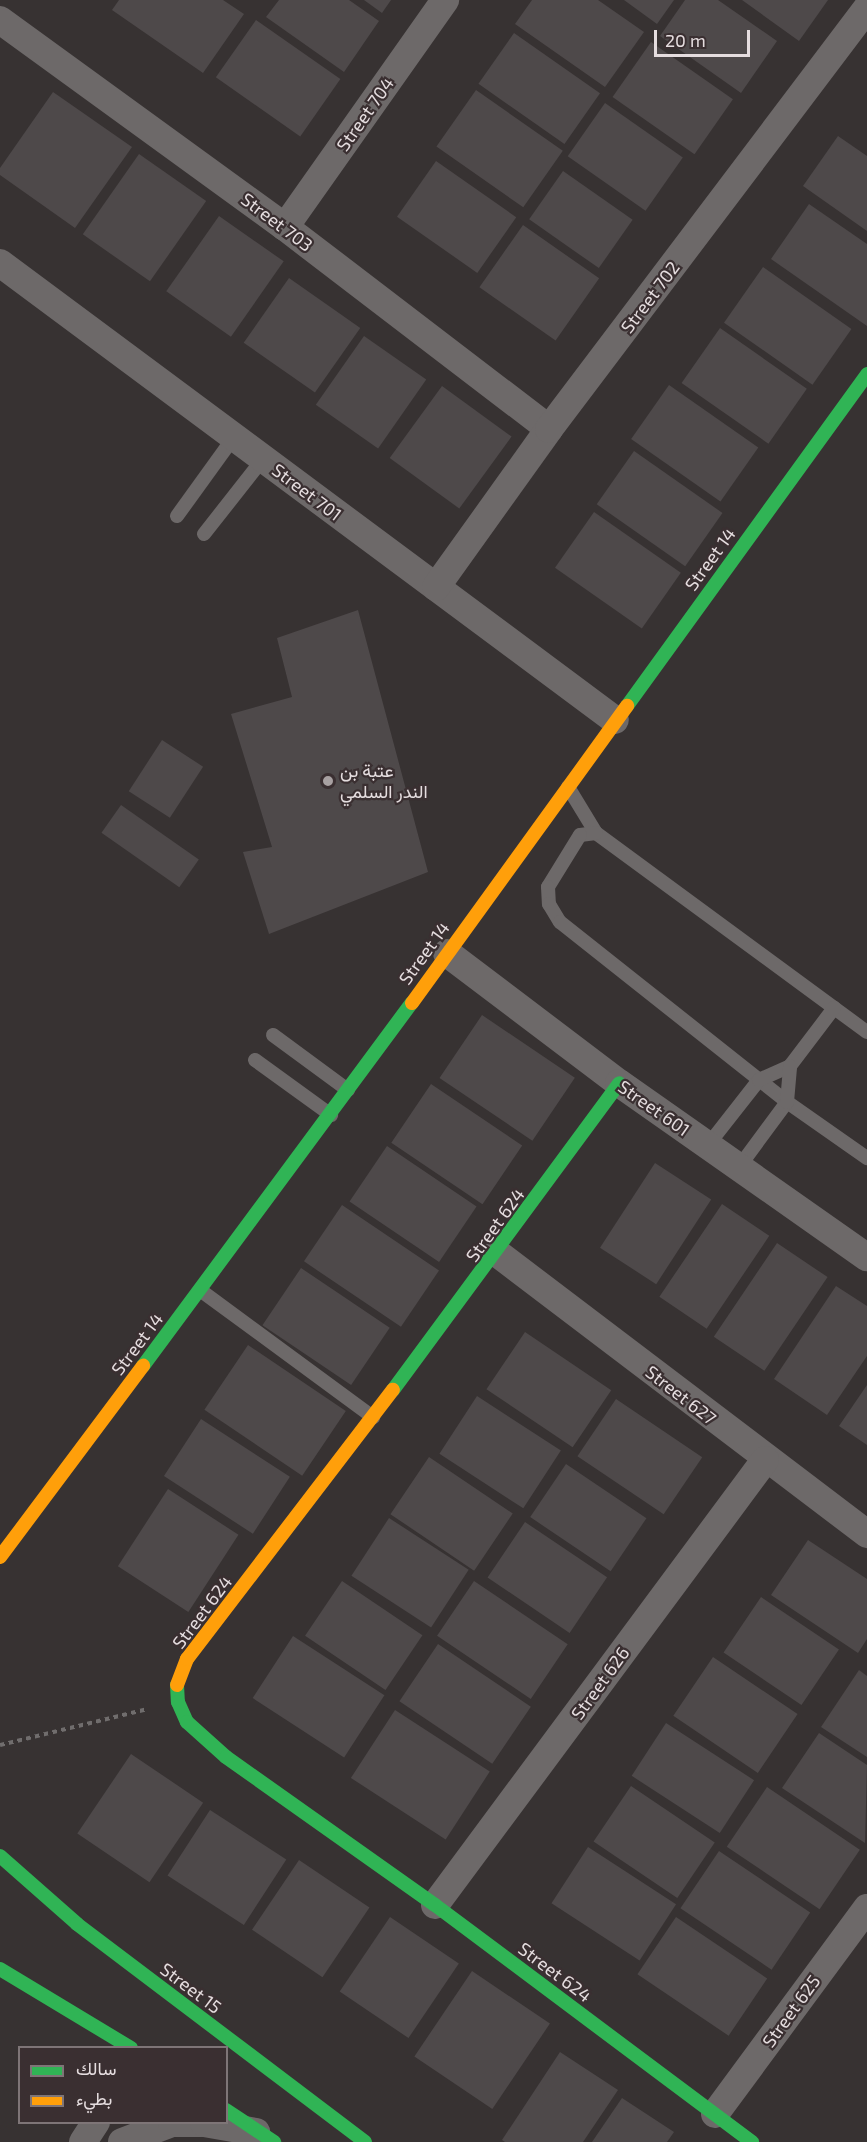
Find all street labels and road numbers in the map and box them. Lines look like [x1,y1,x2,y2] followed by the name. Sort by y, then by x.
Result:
[332,73,398,155] street label: Street 704
[237,188,317,256] street label: Street 703
[616,257,684,337] street label: Street 702
[268,459,346,525] street label: Street 701
[680,523,740,595] street label: Street 14
[394,917,454,989] street label: Street 14
[614,1076,694,1140] street label: Street 601
[461,1184,529,1266] street label: Street 624
[107,1309,167,1379] street label: Street 14
[641,1361,721,1429] street label: Street 627
[168,1571,236,1653] street label: Street 624
[566,1642,634,1724] street label: Street 626
[514,1938,596,2006] street label: Street 624
[156,1958,226,2018] street label: Street 15
[758,1971,824,2051] street label: Street 625

